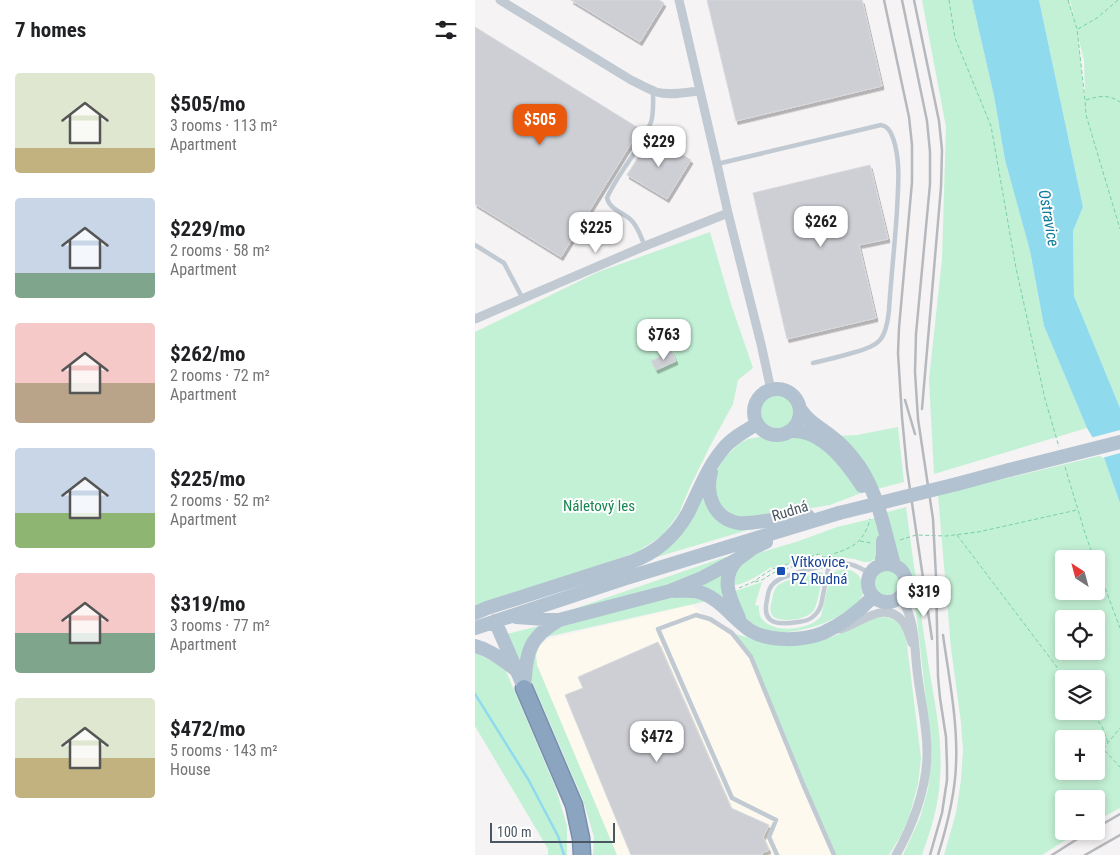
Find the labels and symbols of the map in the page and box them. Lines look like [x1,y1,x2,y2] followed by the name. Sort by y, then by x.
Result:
[510,104,570,146] pin: $505
[629,126,689,168] pin: $229
[1035,188,1063,248] water label: Ostravice
[791,206,851,248] pin: $262
[566,212,626,254] pin: $225
[634,318,694,361] pin: $763
[563,497,635,515] park label: Náletový les
[770,497,810,525] street label: Rudná
[1055,550,1105,600] north arrow
[791,553,848,588] place label: Vítkovice, PZ Rudná
[775,565,787,577] marker: Vítkovice, PZ Rudná
[894,576,954,618] pin: $319
[627,720,687,763] pin: $472
[490,820,615,843] scale bar

